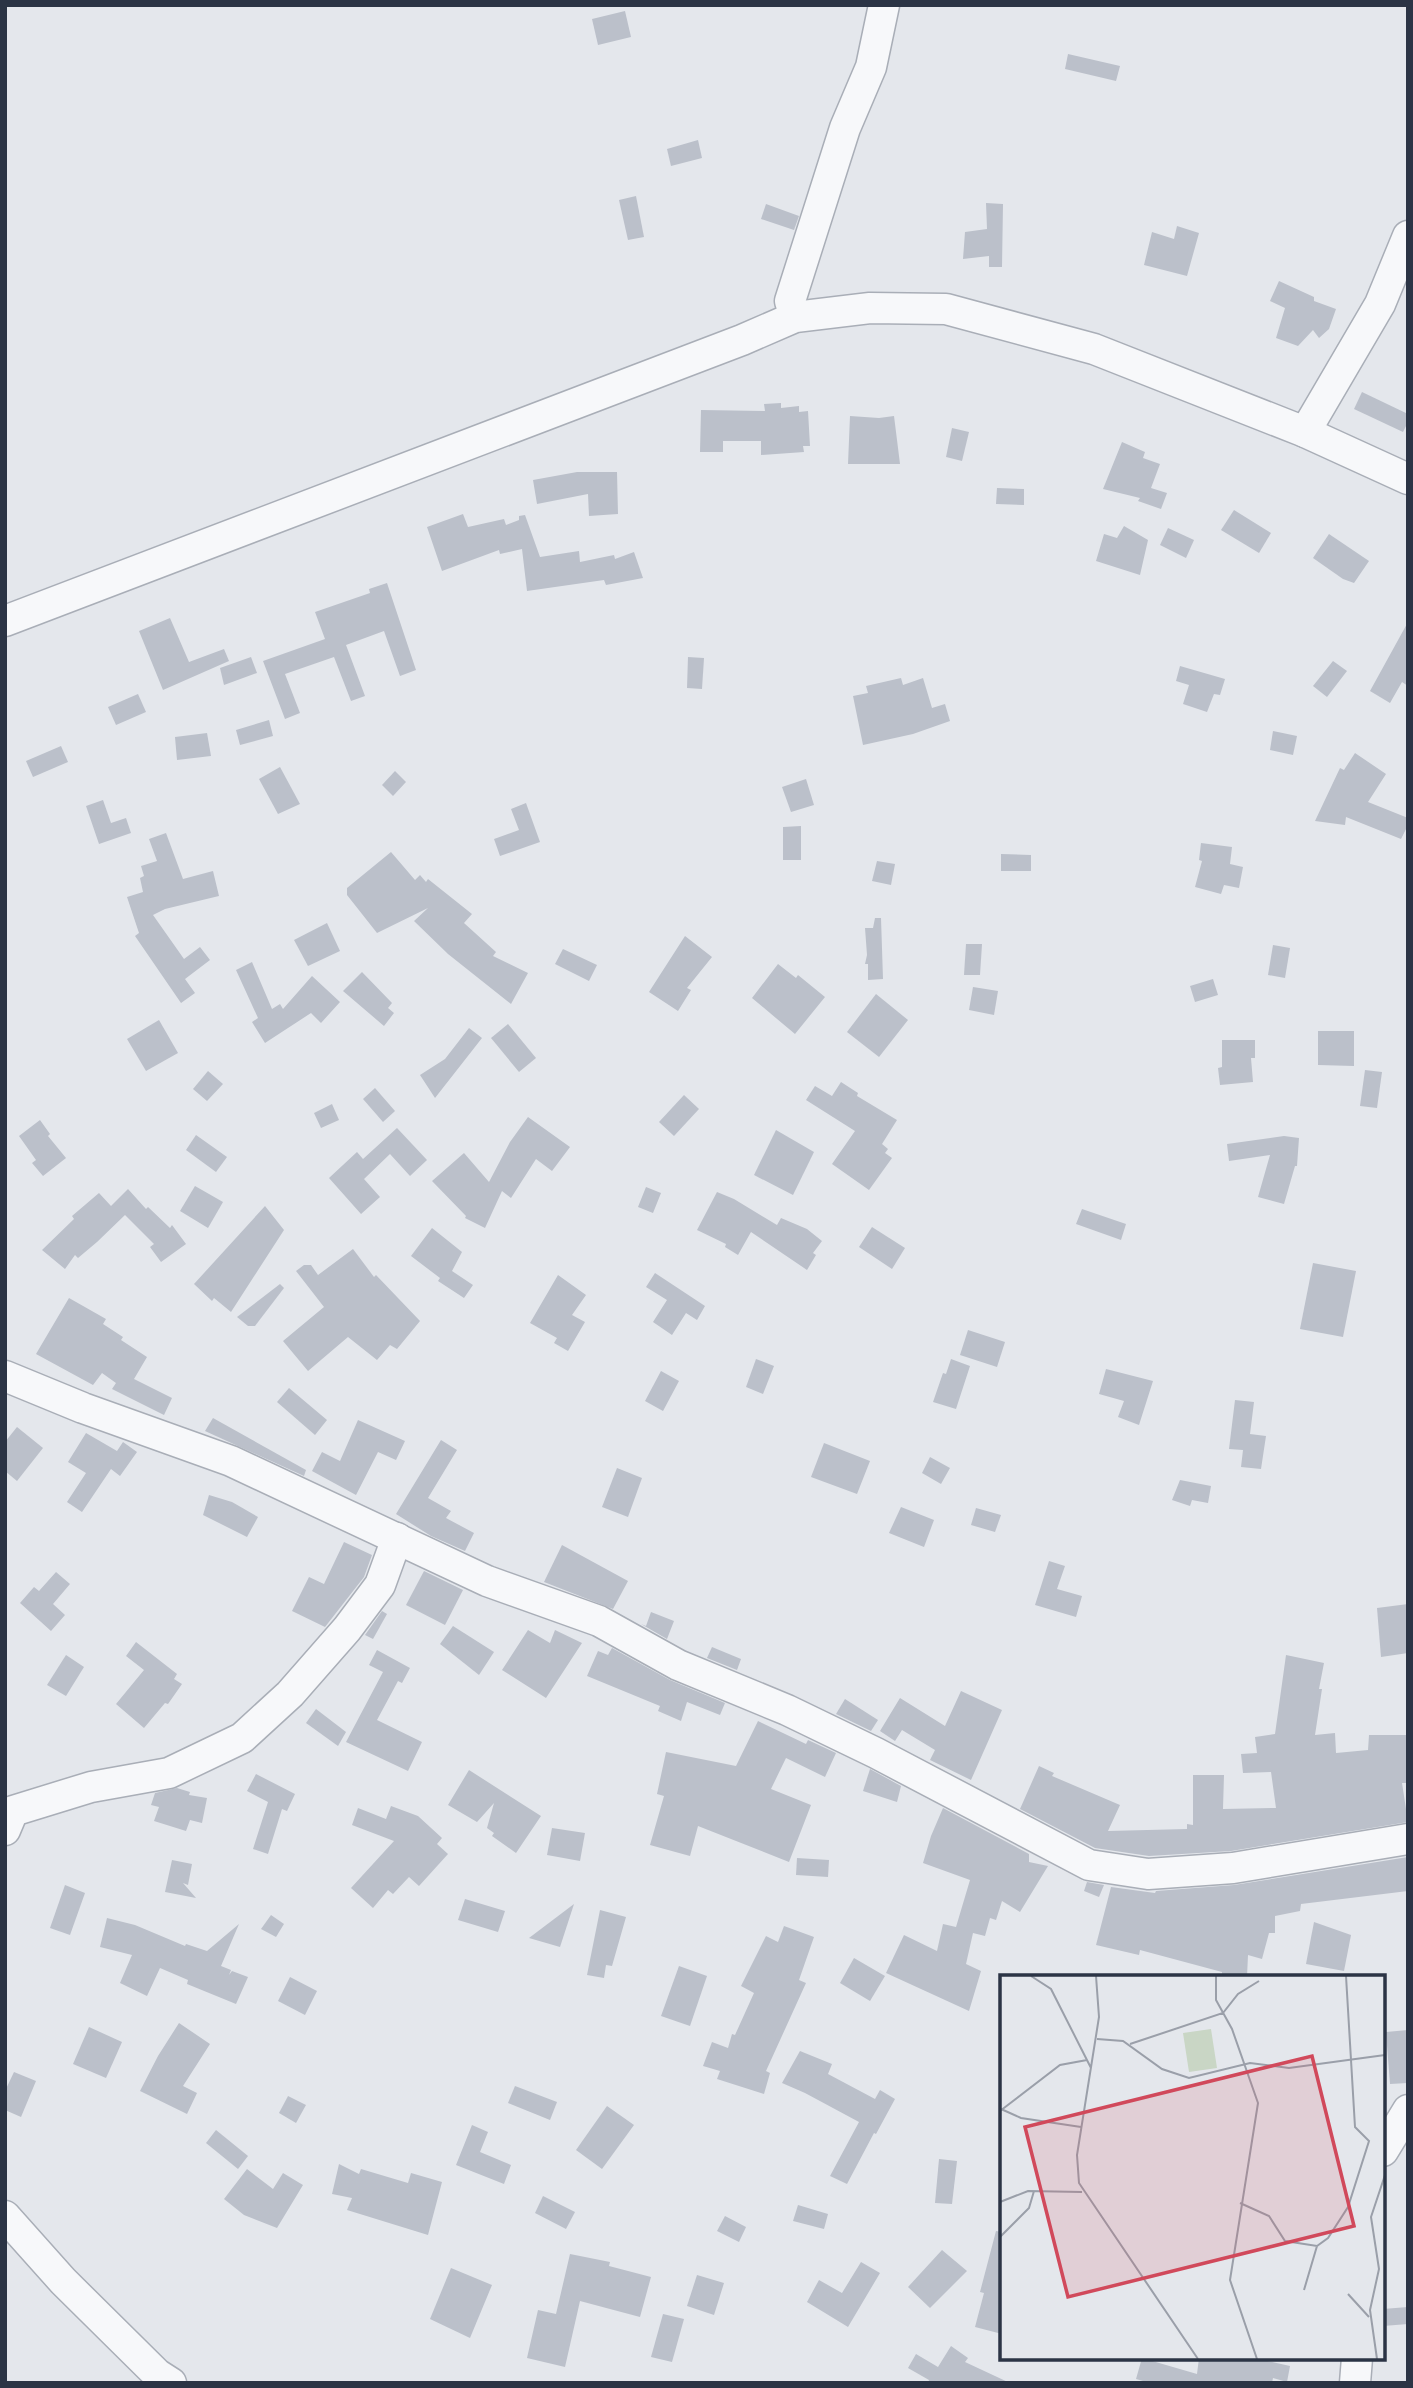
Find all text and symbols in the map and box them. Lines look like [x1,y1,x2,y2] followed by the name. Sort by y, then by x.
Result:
[1000,1975,1385,2360] inset map

